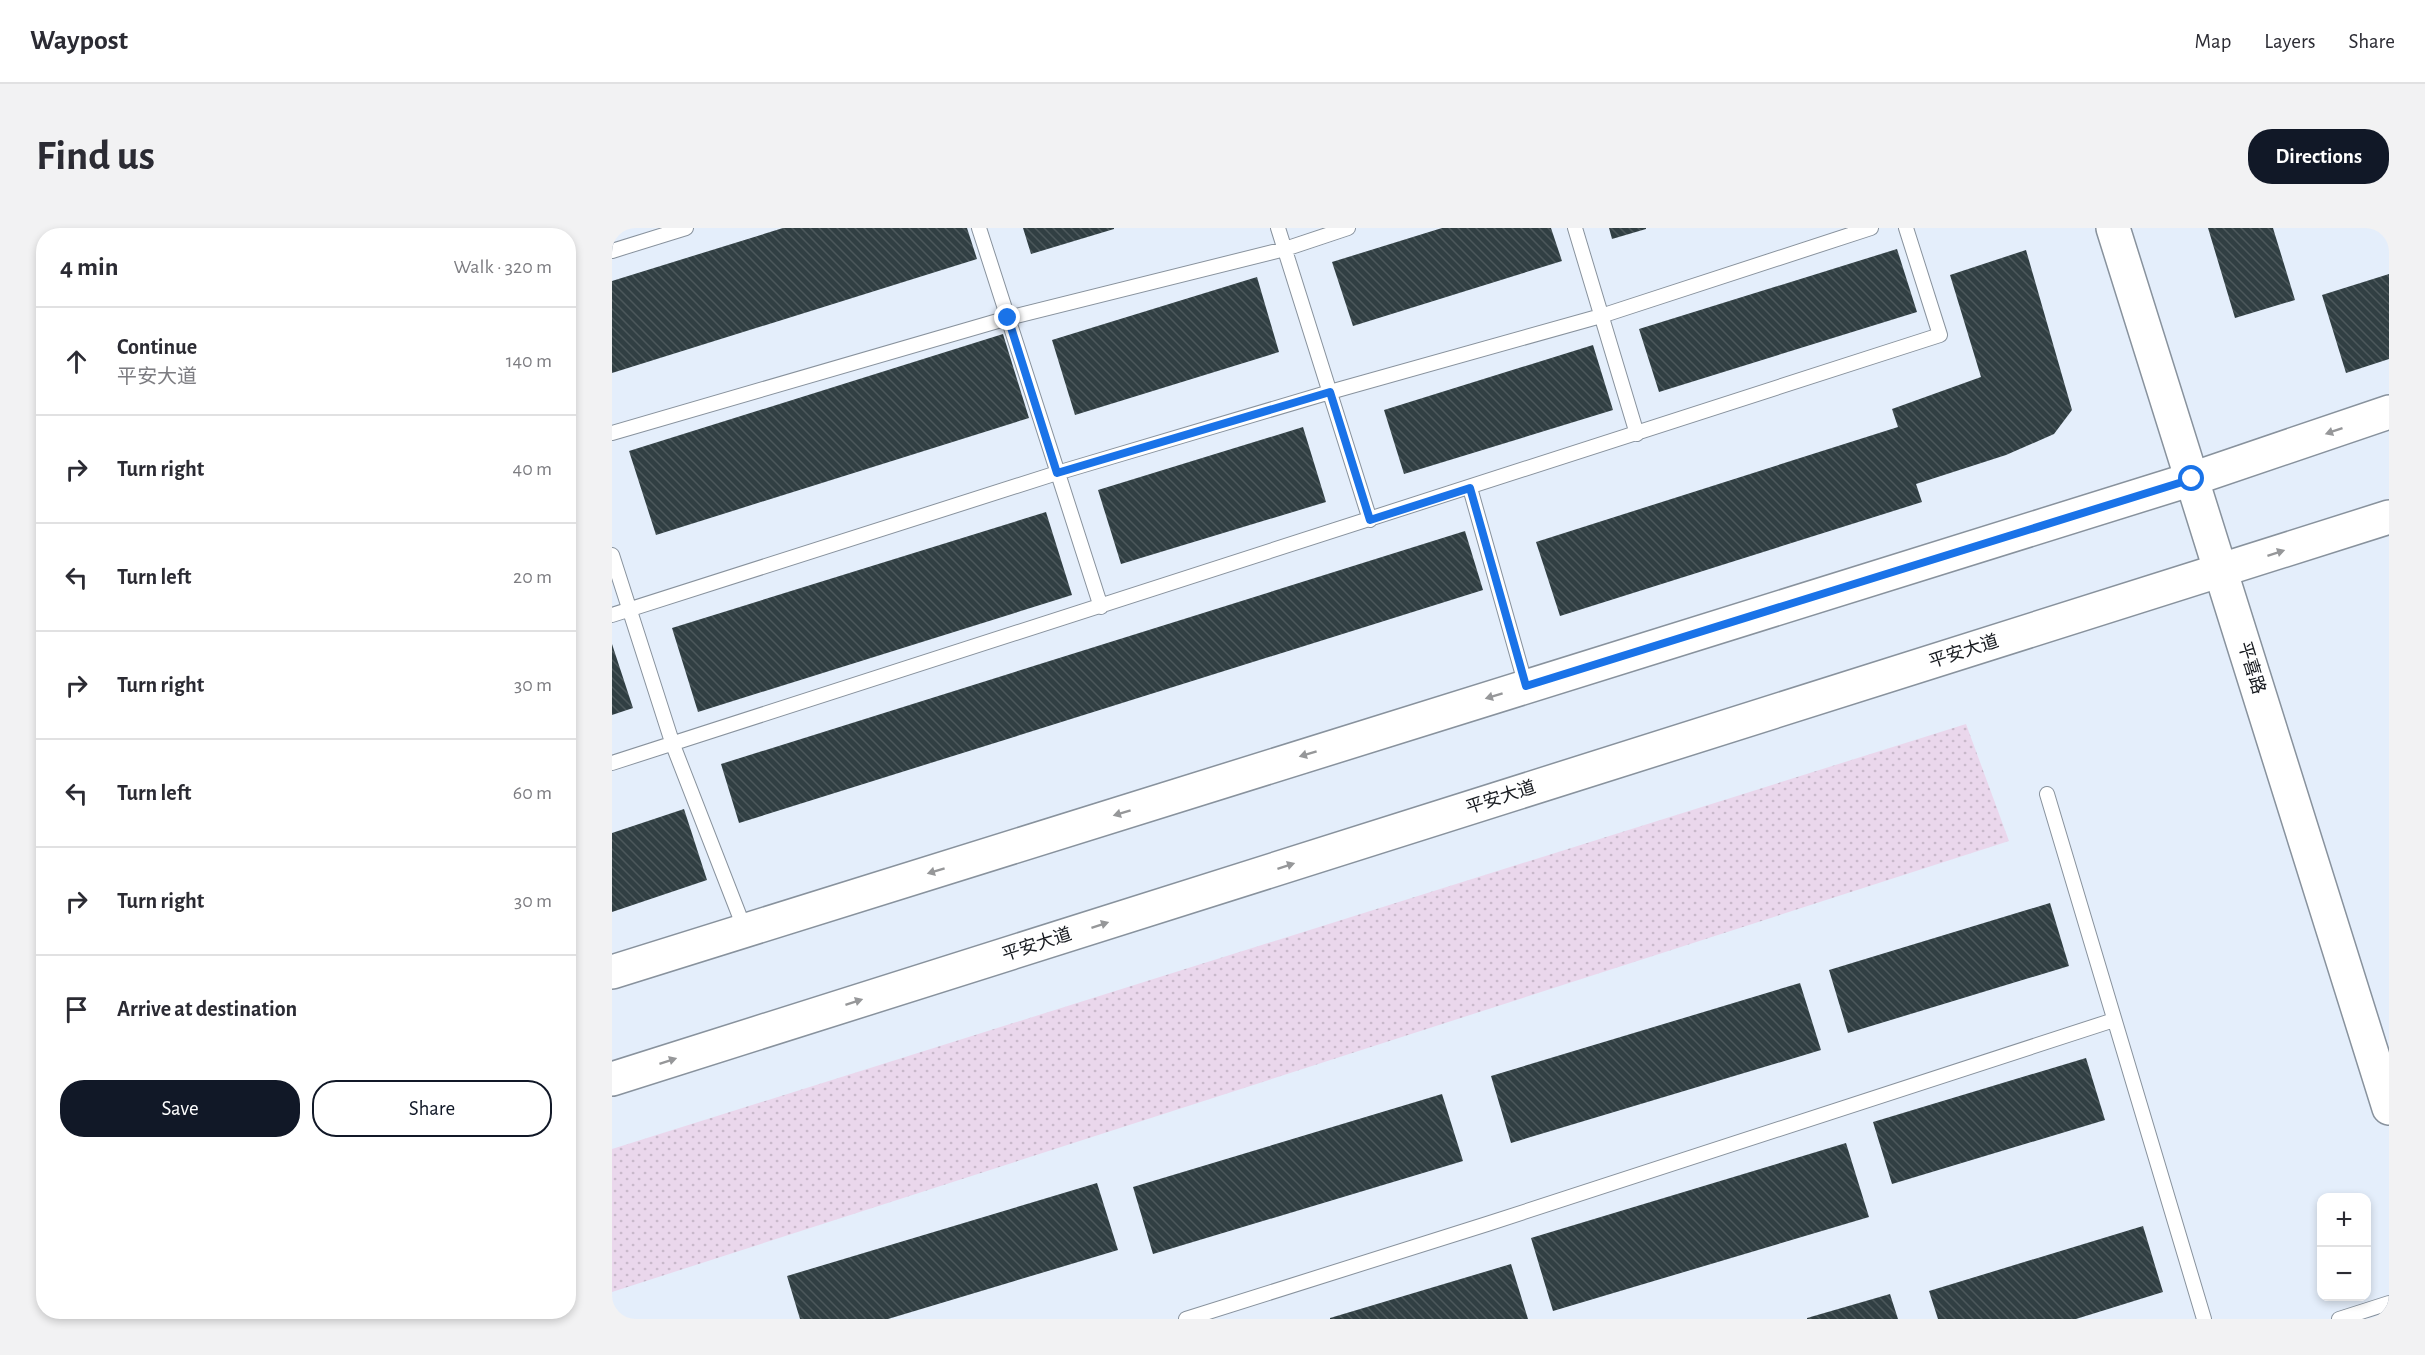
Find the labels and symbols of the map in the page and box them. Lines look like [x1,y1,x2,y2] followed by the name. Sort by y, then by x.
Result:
[994,304,1020,330] route end
[2325,426,2343,436] one-way arrow
[2178,465,2204,491] route start
[2267,548,2285,558] one-way arrow
[1926,630,2001,672] street label: 平安大道
[2234,639,2269,696] street label: 平喜路
[1485,692,1503,701] one-way arrow
[1299,750,1317,760] one-way arrow
[1463,776,1538,818] street label: 平安大道
[1113,808,1131,818] one-way arrow
[1277,861,1295,870] one-way arrow
[927,867,945,876] one-way arrow
[1091,920,1109,929] one-way arrow
[999,923,1074,965] street label: 平安大道
[845,997,863,1007] one-way arrow
[659,1056,677,1065] one-way arrow

